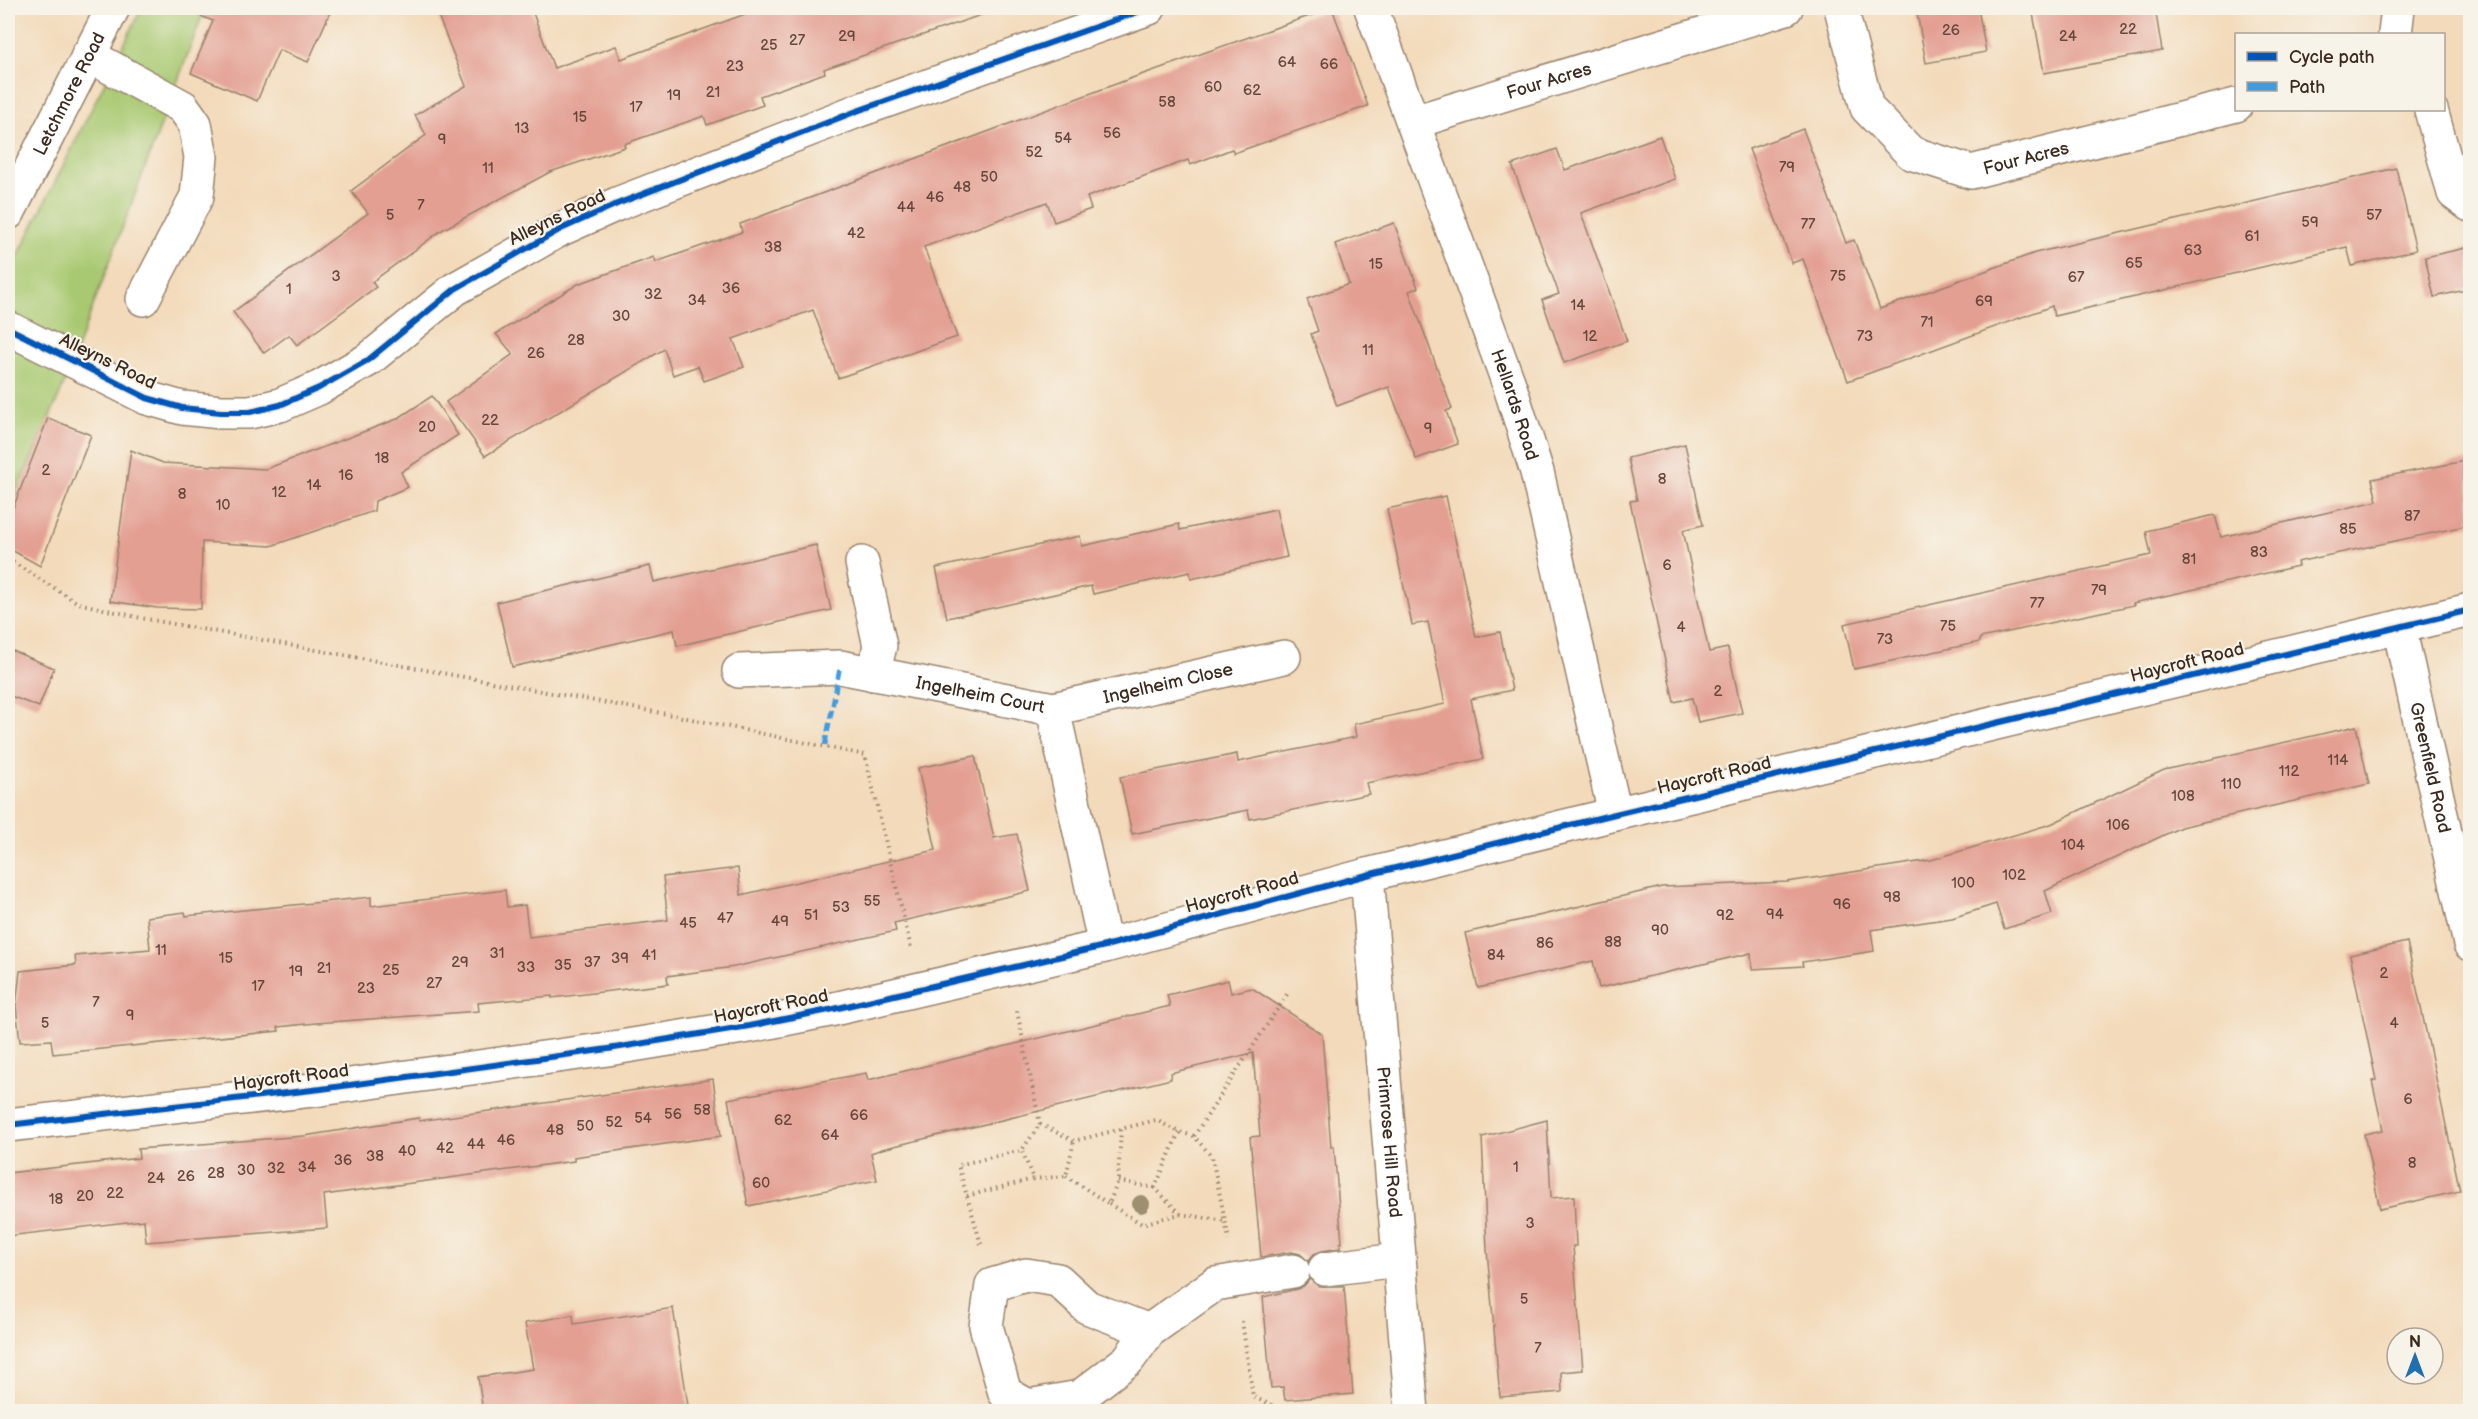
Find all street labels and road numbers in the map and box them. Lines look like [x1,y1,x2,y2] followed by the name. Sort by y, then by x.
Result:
[29,29,110,159] street label: Letchmore Road
[1504,58,1594,104] street label: Four Acres
[1981,138,2071,179] street label: Four Acres
[505,185,609,250] street label: Alleyns Road
[56,329,160,394] street label: Alleyns Road
[1486,346,1543,463] street label: Hellards Road
[2128,638,2246,687] street label: Haycroft Road
[1101,659,1235,708] street label: Ingelheim Close
[914,672,1047,718] street label: Ingelheim Court
[2405,700,2455,835] street label: Greenfield Road
[1655,752,1773,799] street label: Haycroft Road
[1183,867,1301,918] street label: Haycroft Road
[712,985,830,1028] street label: Haycroft Road
[232,1060,350,1095] street label: Haycroft Road
[1372,1066,1406,1219] street label: Primrose Hill Road

